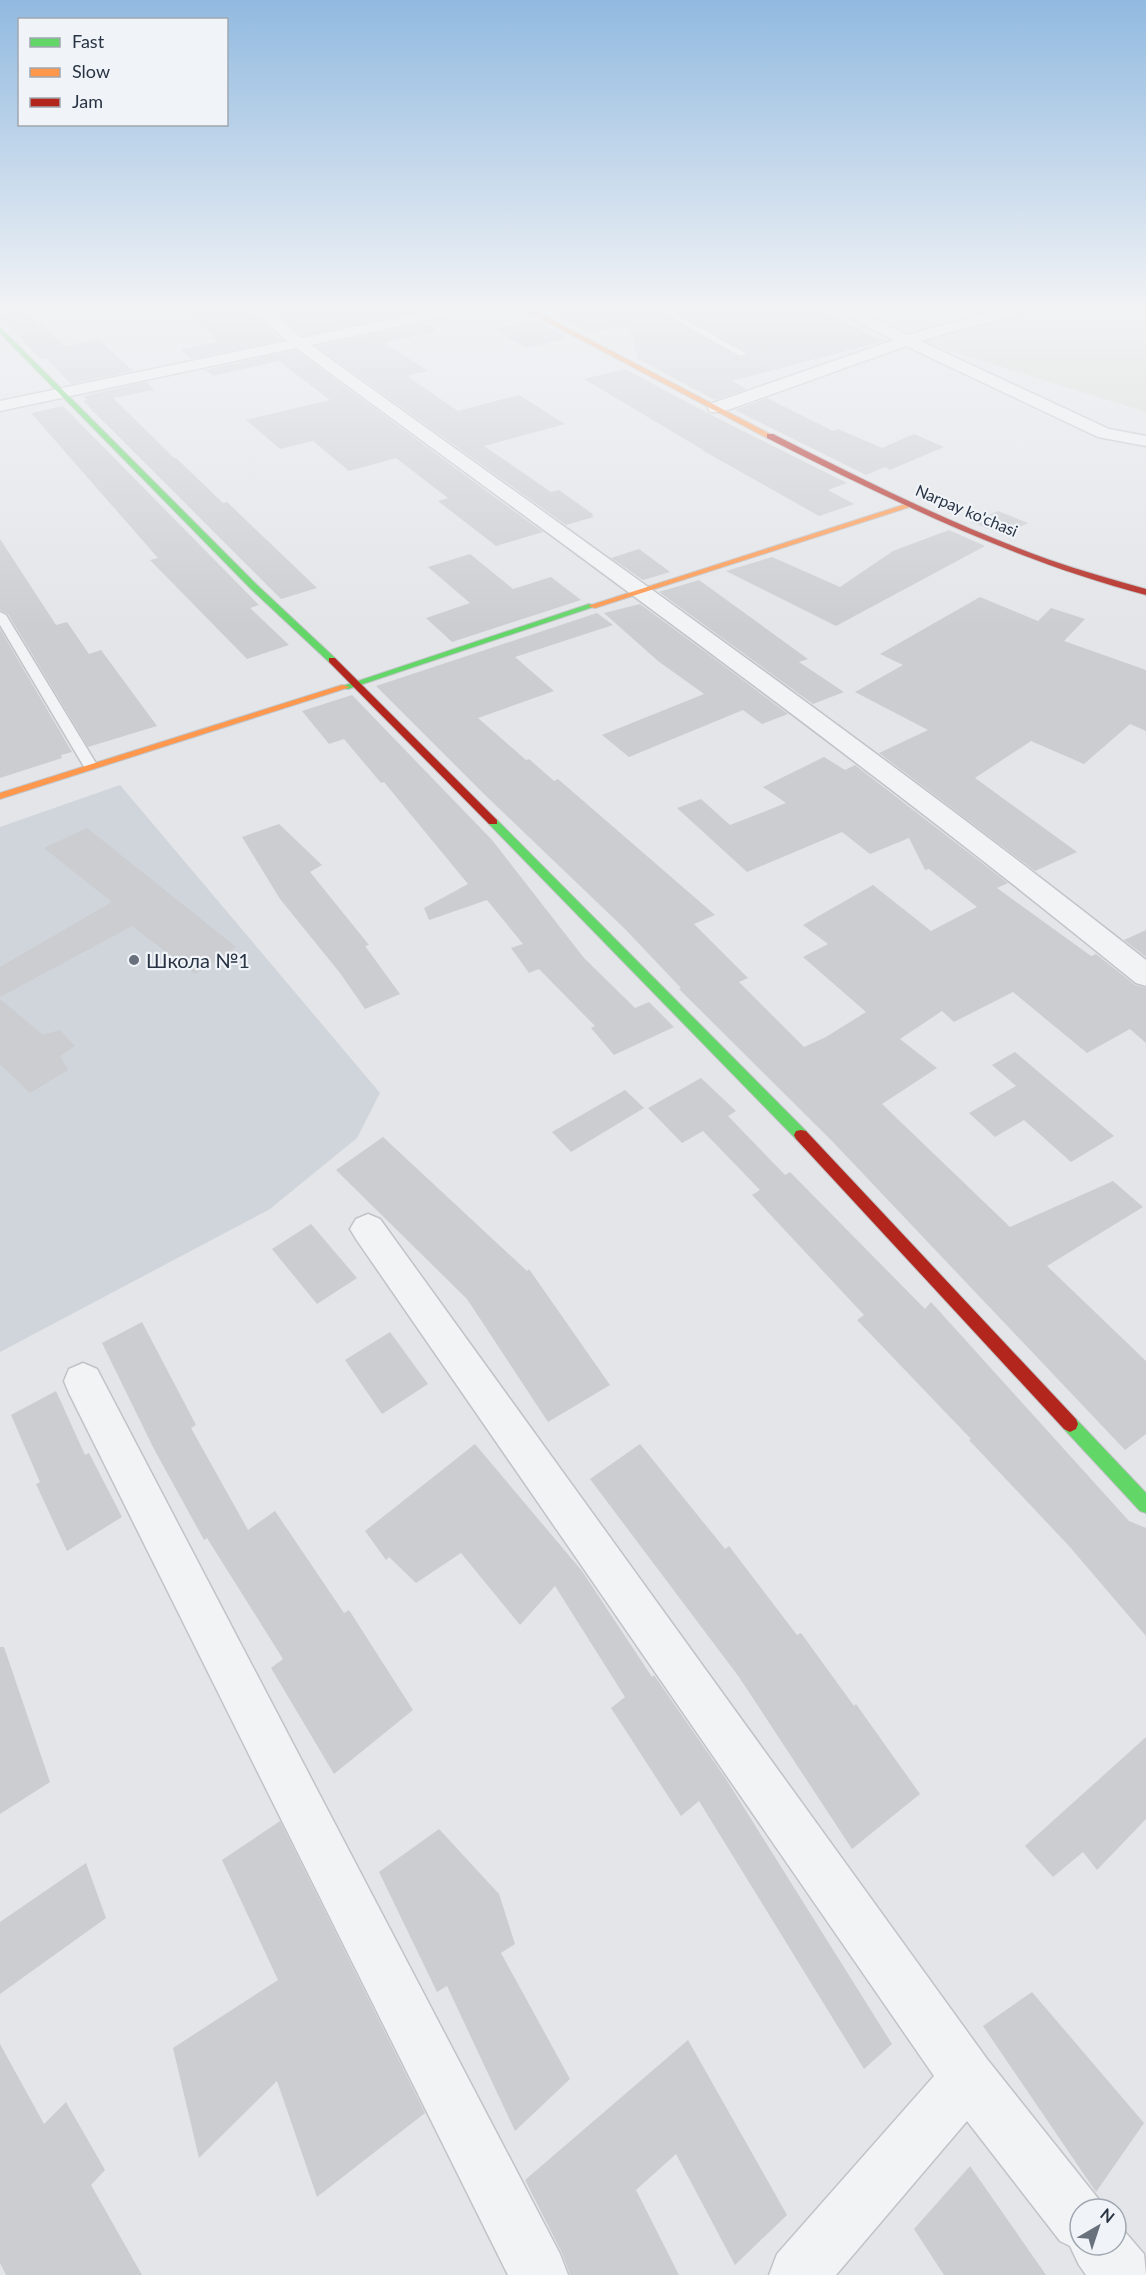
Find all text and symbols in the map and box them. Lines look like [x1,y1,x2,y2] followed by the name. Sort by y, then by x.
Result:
[18,18,228,126] legend
[72,30,105,52] text: Fast
[72,60,110,82] text: Slow
[72,90,103,112] text: Jam
[913,480,1021,540] street label: Narpay ko'chasi
[146,948,250,972] place label: Школа №1
[127,953,141,967] marker: Школа №1
[1068,2197,1128,2257] north arrow
[1097,2204,1119,2226] text: N

